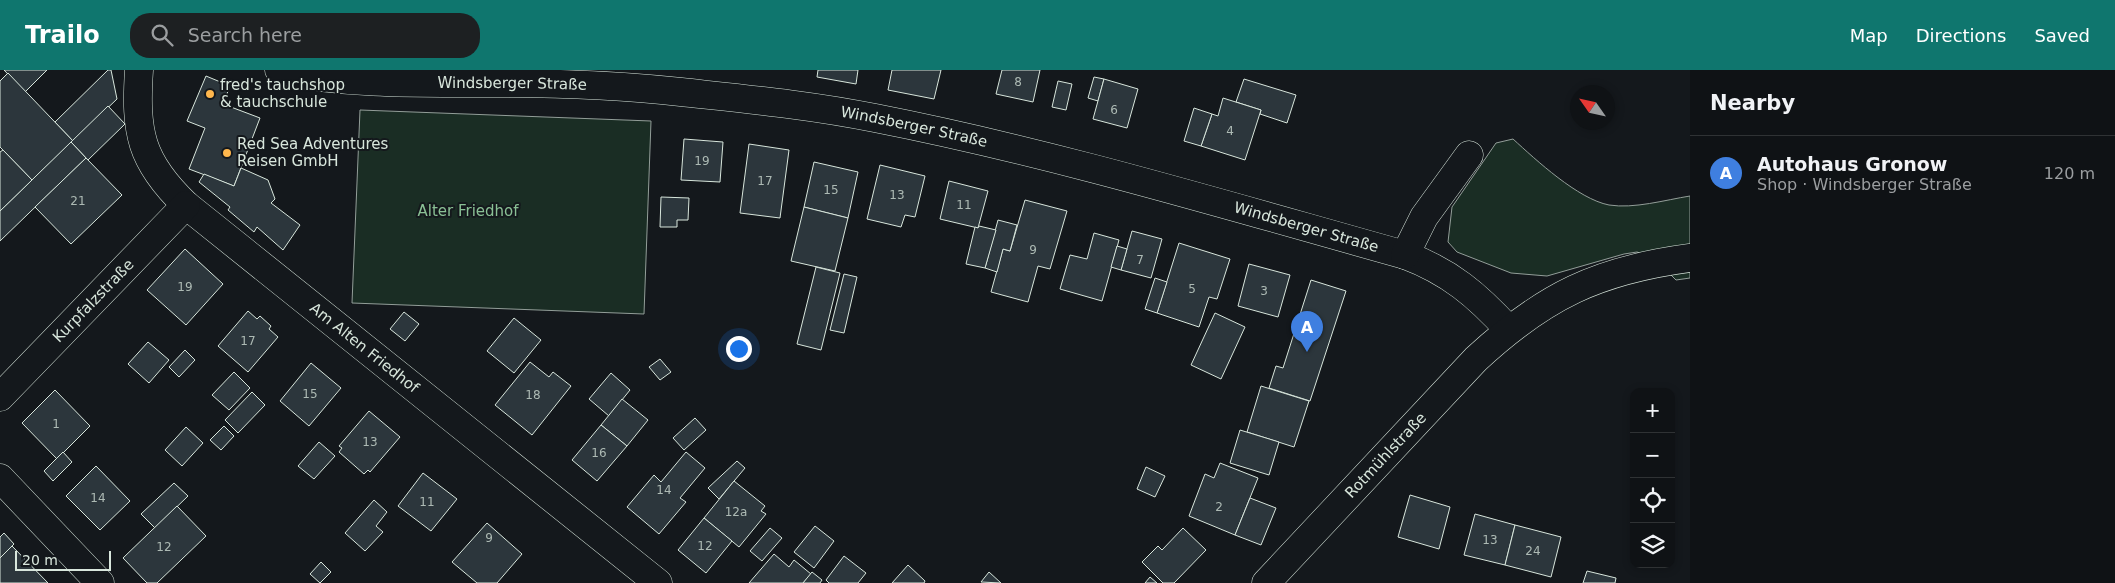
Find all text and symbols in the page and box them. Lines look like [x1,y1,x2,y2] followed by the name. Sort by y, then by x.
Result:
[130,13,480,58] search box
[25,21,100,49] text: Trailo
[148,21,176,49] icon: search
[188,24,302,46] text: Search here
[1850,25,1888,46] text: Map
[1916,25,2006,46] text: Directions
[2034,25,2090,46] text: Saved
[437,74,587,94] street label: Windsberger Straße
[1014,75,1022,89] house number: 8
[220,76,345,111] place label: fred's tauchshop & tauchschule
[1570,85,1615,130] north arrow
[204,88,216,100] marker: fred's tauchshop & tauchschule
[1710,91,1795,115] text: Nearby
[839,103,989,151] street label: Windsberger Straße
[1110,103,1118,117] house number: 6
[1226,124,1234,138] house number: 4
[237,135,389,170] place label: Red Sea Adventures Reisen GmbH
[221,147,233,159] marker: Red Sea Adventures Reisen GmbH
[1757,153,1947,175] text: Autohaus Gronow
[694,154,710,168] house number: 19
[1720,164,1732,183] text: A
[2044,164,2095,183] text: 120 m
[757,174,773,188] house number: 17
[1757,175,1972,194] text: Shop · Windsberger Straße
[823,183,839,197] house number: 15
[889,188,905,202] house number: 13
[70,194,86,208] house number: 21
[956,198,972,212] house number: 11
[1232,198,1381,256] street label: Windsberger Straße
[417,202,519,220] park label: Alter Friedhof
[1029,243,1037,257] house number: 9
[1136,253,1144,267] house number: 7
[49,255,137,346] street label: Kurpfalzstraße
[177,280,193,294] house number: 19
[1188,282,1196,296] house number: 5
[1260,284,1268,298] house number: 3
[306,299,423,397] street label: Am Alten Friedhof
[1291,311,1323,352] pin: A
[240,334,256,348] house number: 17
[726,336,752,362] your location
[302,387,318,401] house number: 15
[525,388,541,402] house number: 18
[1630,388,1675,568] map controls
[1630,388,1675,433] button: +
[1341,409,1430,502] street label: Rotmühlstraße
[52,417,60,431] house number: 1
[1630,433,1675,478] button: −
[362,435,378,449] house number: 13
[591,446,607,460] house number: 16
[1630,478,1675,523] button: locate
[656,483,672,497] house number: 14
[90,491,106,505] house number: 14
[419,495,435,509] house number: 11
[1215,500,1223,514] house number: 2
[725,505,747,519] house number: 12a
[1630,523,1675,568] button: layers
[485,531,493,545] house number: 9
[1482,533,1498,547] house number: 13
[697,539,713,553] house number: 12
[156,540,172,554] house number: 12
[1525,544,1541,558] house number: 24
[15,548,111,571] scale bar
[22,552,58,568] text: 20 m

